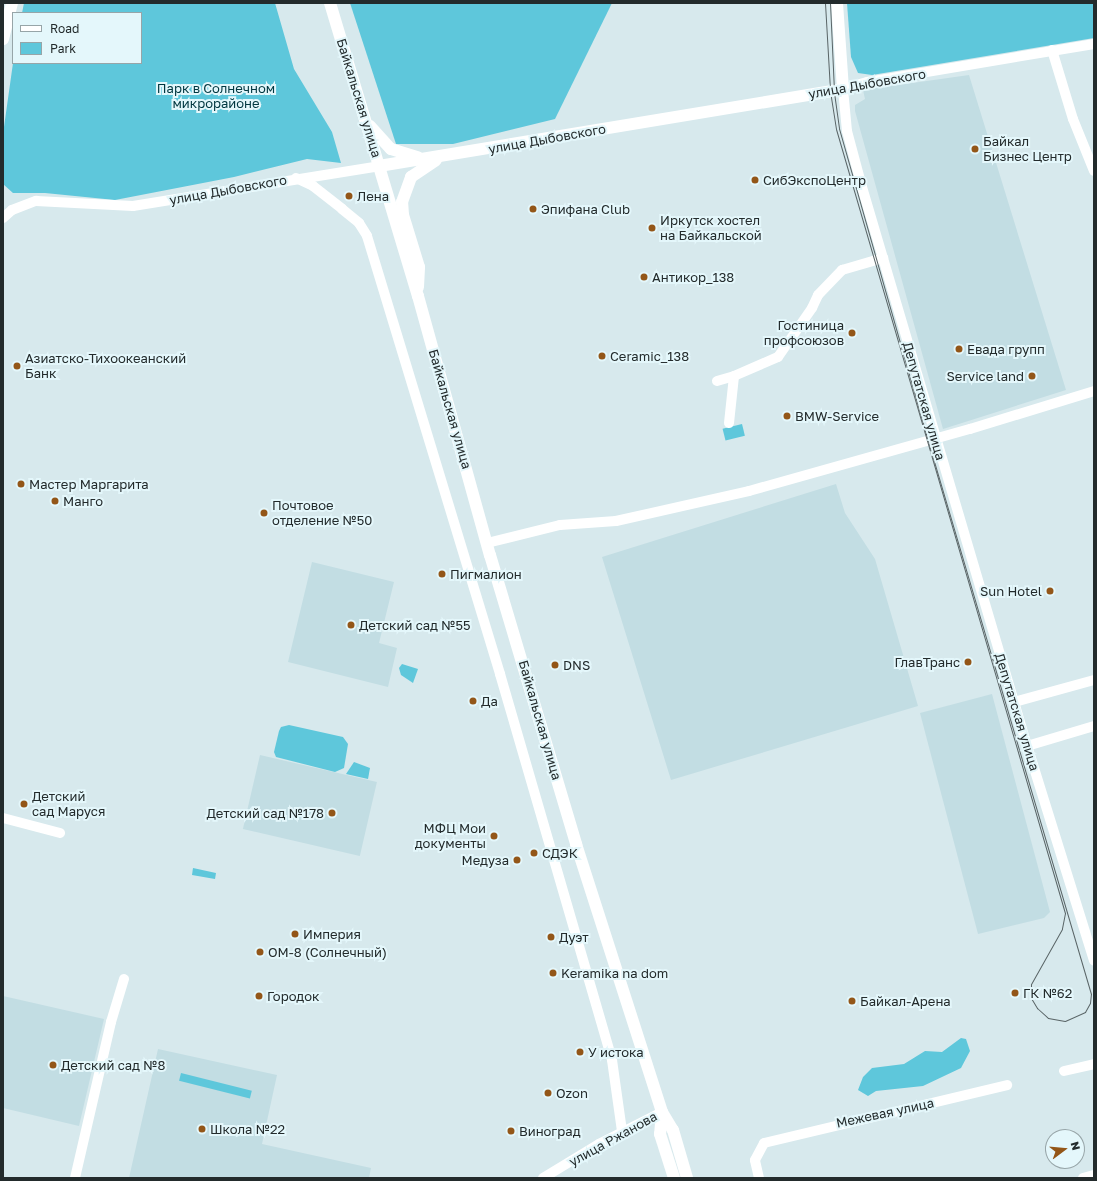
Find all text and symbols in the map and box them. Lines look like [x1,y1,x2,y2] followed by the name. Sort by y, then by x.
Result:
[12,12,142,64] legend
[50,21,79,36] text: Road
[333,37,385,159] street label: Байкальская улица
[50,41,76,56] text: Park
[807,66,927,102] street label: улица Дыбовского
[157,81,275,112] park label: Парк в Солнечном микрорайоне
[487,121,607,157] street label: улица Дыбовского
[983,134,1072,165] place label: Байкал Бизнес Центр
[970,144,980,154] marker: Байкал Бизнес Центр
[168,172,288,208] street label: улица Дыбовского
[763,172,866,188] place label: СибЭкспоЦентр
[750,175,760,185] marker: СибЭкспоЦентр
[357,188,389,204] place label: Лена
[344,191,354,201] marker: Лена
[541,201,630,217] place label: Эпифана Club
[528,204,538,214] marker: Эпифана Club
[660,213,762,244] place label: Иркутск хостел на Байкальской
[647,223,657,233] marker: Иркутск хостел на Байкальской
[652,269,734,285] place label: Антикор_138
[639,272,649,282] marker: Антикор_138
[764,318,844,349] place label: Гостиница профсоюзов
[847,328,857,338] marker: Гостиница профсоюзов
[900,340,948,462] street label: Депутатская улица
[967,341,1045,357] place label: Евада групп
[954,344,964,354] marker: Евада групп
[425,347,475,471] street label: Байкальская улица
[610,348,689,364] place label: Сeramic_138
[25,351,186,382] place label: Азиатско-Тихоокеанский Банк
[597,351,607,361] marker: Сeramic_138
[12,361,22,371] marker: Азиатско-Тихоокеанский Банк
[947,368,1024,384] place label: Service land
[1027,371,1037,381] marker: Service land
[795,408,879,424] place label: BMW-Service
[782,411,792,421] marker: BMW-Service
[29,476,149,492] place label: Мастер Маргарита
[16,479,26,489] marker: Мастер Маргарита
[63,493,103,509] place label: Манго
[50,496,60,506] marker: Манго
[272,498,372,529] place label: Почтовое отделение №50
[259,508,269,518] marker: Почтовое отделение №50
[450,566,522,582] place label: Пигмалион
[437,569,447,579] marker: Пигмалион
[980,583,1042,599] place label: Sun Hotel
[1045,586,1055,596] marker: Sun Hotel
[359,617,471,633] place label: Детский сад №55
[346,620,356,630] marker: Детский сад №55
[992,651,1042,773] street label: Депутатская улица
[895,654,960,670] place label: ГлавТранс
[563,657,590,673] place label: DNS
[963,657,973,667] marker: ГлавТранс
[515,658,565,782] street label: Байкальская улица
[550,660,560,670] marker: DNS
[481,693,498,709] place label: Да
[468,696,478,706] marker: Да
[32,789,105,820] place label: Детский сад Маруся
[19,799,29,809] marker: Детский сад Маруся
[206,805,324,821] place label: Детский сад №178
[327,808,337,818] marker: Детский сад №178
[415,821,486,852] place label: МФЦ Мои документы
[489,831,499,841] marker: МФЦ Мои документы
[542,845,578,861] place label: СДЭК
[529,848,539,858] marker: СДЭК
[461,852,509,868] place label: Медуза
[512,855,522,865] marker: Медуза
[303,926,361,942] place label: Империя
[290,929,300,939] marker: Империя
[559,929,589,945] place label: Дуэт
[546,932,556,942] marker: Дуэт
[268,944,387,960] place label: ОМ-8 (Солнечный)
[255,947,265,957] marker: ОМ-8 (Солнечный)
[561,965,668,981] place label: Keramika na dom
[548,968,558,978] marker: Keramika na dom
[1023,985,1072,1001] place label: ГК №62
[267,988,319,1004] place label: Городок
[1010,988,1020,998] marker: ГК №62
[254,991,264,1001] marker: Городок
[860,993,951,1009] place label: Байкал-Арена
[847,996,857,1006] marker: Байкал-Арена
[588,1044,644,1060] place label: У истока
[575,1047,585,1057] marker: У истока
[61,1057,165,1073] place label: Детский сад №8
[48,1060,58,1070] marker: Детский сад №8
[556,1085,588,1101] place label: Ozon
[543,1088,553,1098] marker: Ozon
[835,1095,935,1131] street label: Межевая улица
[566,1108,660,1170] street label: улица Ржанова
[210,1121,285,1137] place label: Школа №22
[519,1123,581,1139] place label: Виноград
[197,1124,207,1134] marker: Школа №22
[506,1126,516,1136] marker: Виноград
[1045,1129,1085,1169] north arrow
[1069,1140,1083,1152] text: N

